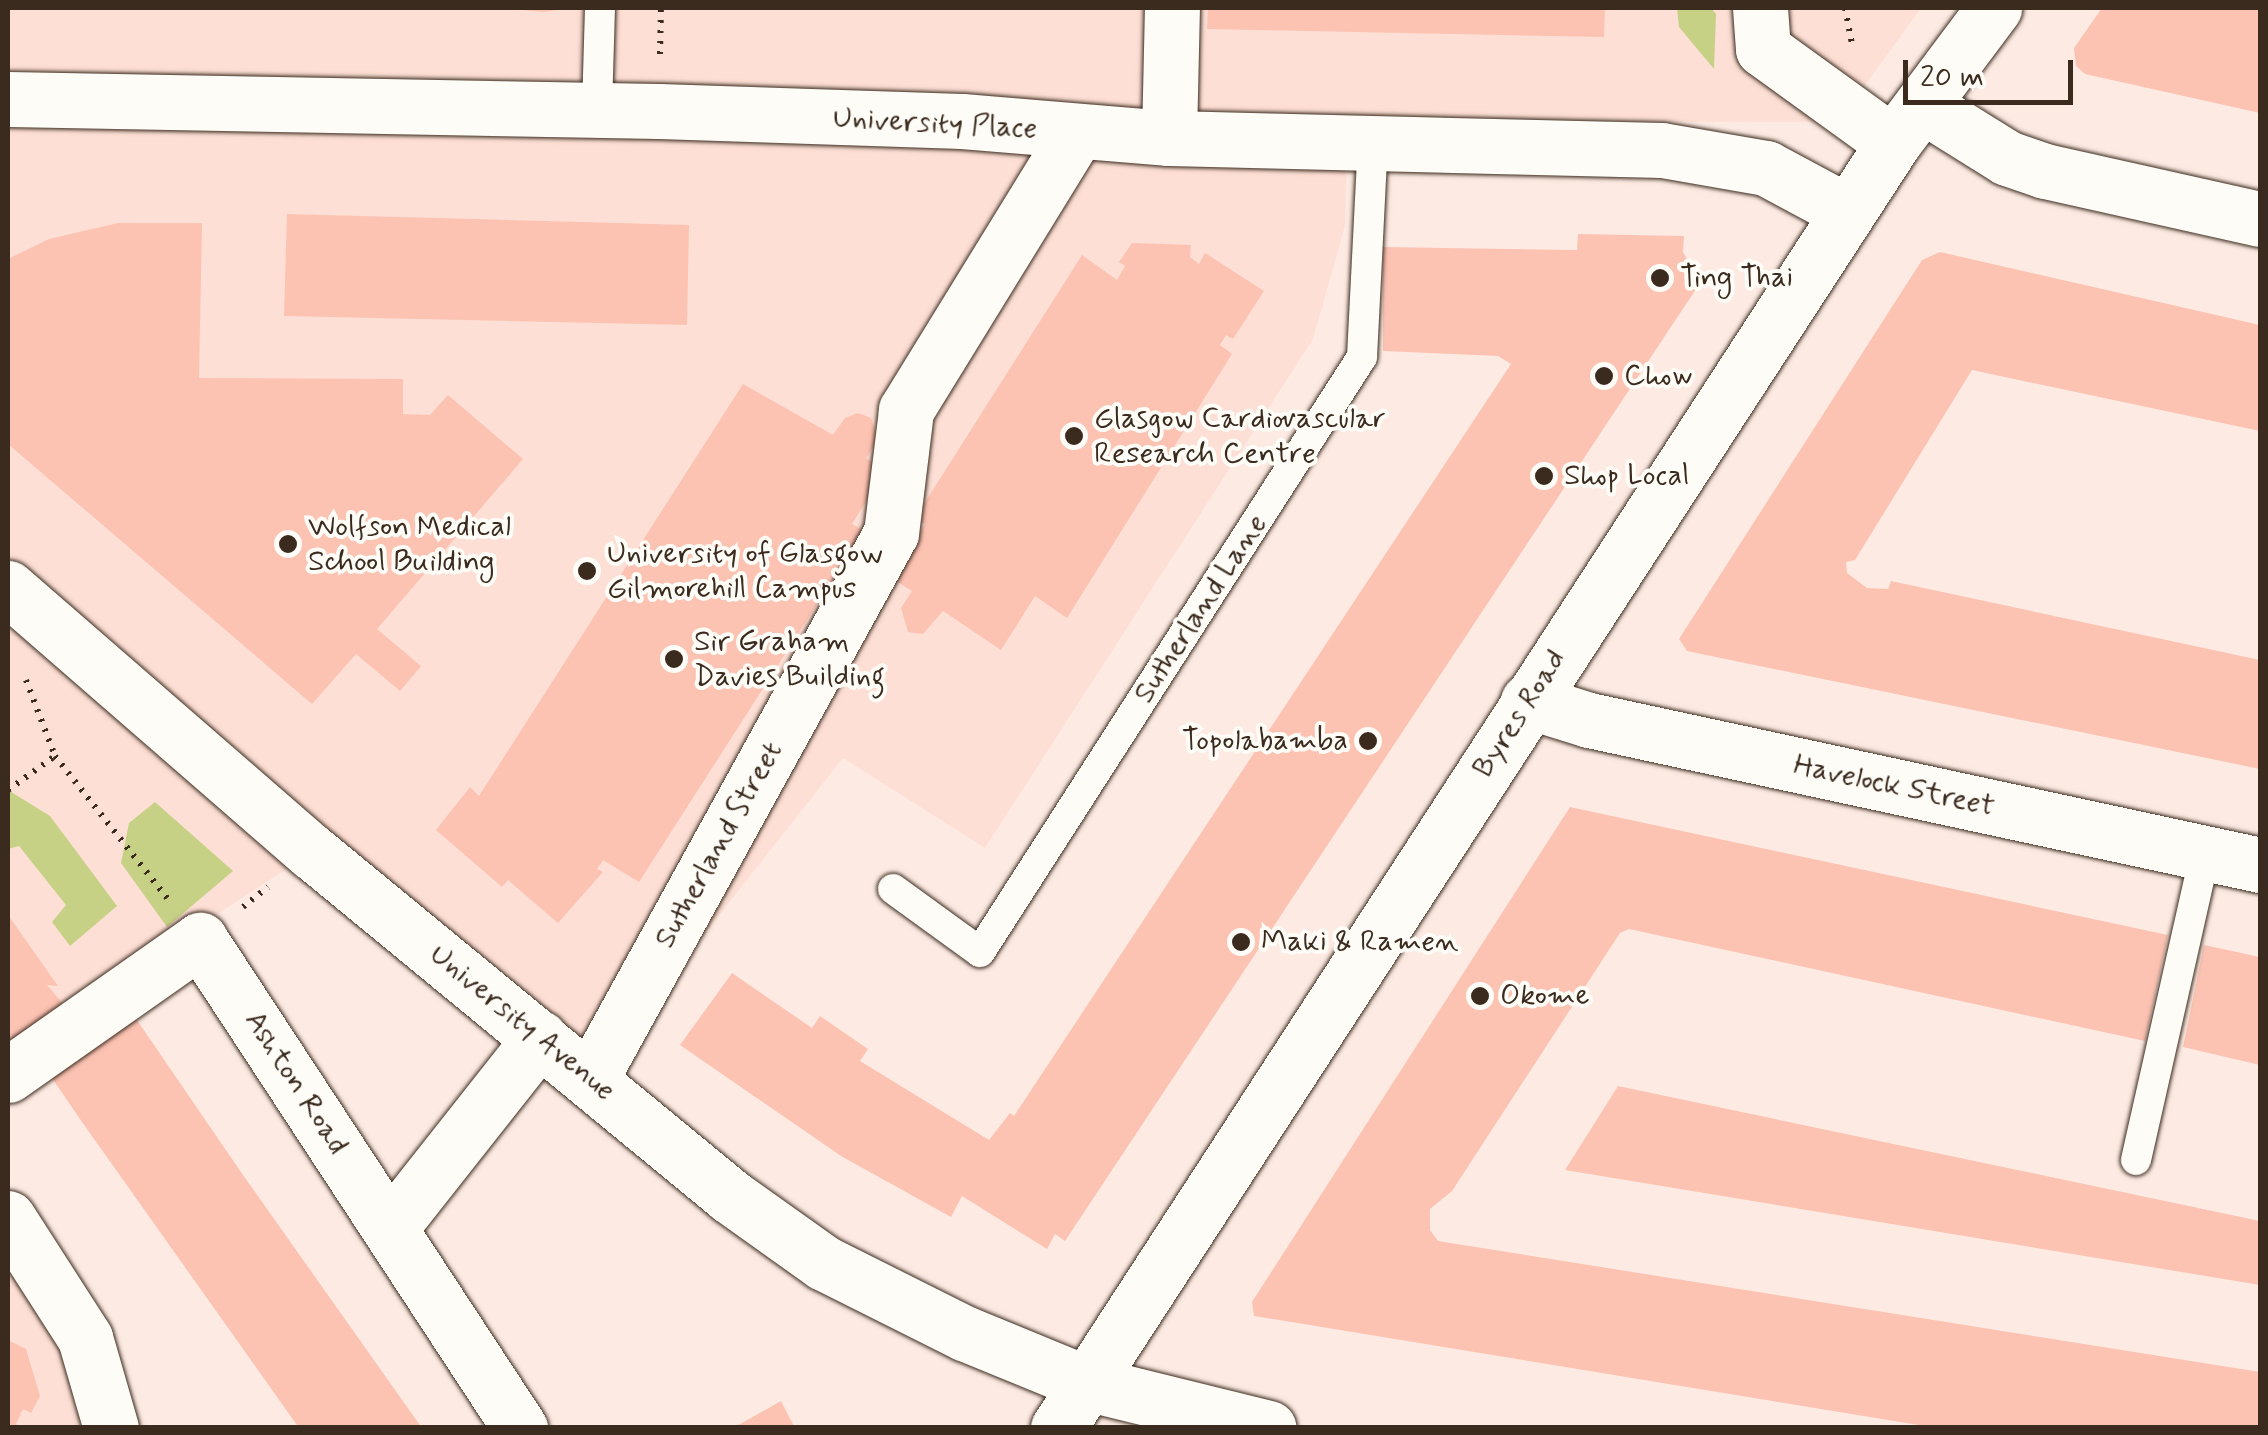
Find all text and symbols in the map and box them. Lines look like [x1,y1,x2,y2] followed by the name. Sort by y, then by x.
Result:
[1908,40,2078,102] scale bar
[1920,58,1984,97] text: 20 m
[832,101,1038,147] street label: University Place
[1680,260,1793,296] place label: Ting Thai
[1649,267,1671,289] marker: Ting Thai
[1624,358,1692,394] place label: Chow
[1593,365,1615,387] marker: Chow
[1094,401,1386,472] place label: Glasgow Cardiovascular Research Centre
[1063,425,1085,447] marker: Glasgow Cardiovascular Research Centre
[1564,458,1693,494] place label: Shop Local
[1533,465,1555,487] marker: Shop Local
[308,509,518,580] place label: Wolfson Medical School Building
[1128,509,1274,709] street label: Sutherland Lane
[277,533,299,555] marker: Wolfson Medical School Building
[607,536,878,606] place label: University of Glasgow Gilmorehill Campus
[576,560,598,582] marker: University of Glasgow Gilmorehill Campus
[694,624,885,694] place label: Sir Graham Davies Building
[1466,644,1574,784] street label: Byres Road
[663,648,685,670] marker: Sir Graham Davies Building
[1182,723,1348,759] place label: Topolabamba
[1357,730,1379,752] marker: Topolabamba
[646,733,792,957] street label: Sutherland Street
[1791,747,1997,825] street label: Havelock Street
[1261,924,1459,960] place label: Maki & Ramen
[1230,931,1252,953] marker: Maki & Ramen
[420,936,624,1110] street label: University Avenue
[1500,978,1590,1014] place label: Okome
[1469,985,1491,1007] marker: Okome
[238,1006,354,1160] street label: Ashton Road

